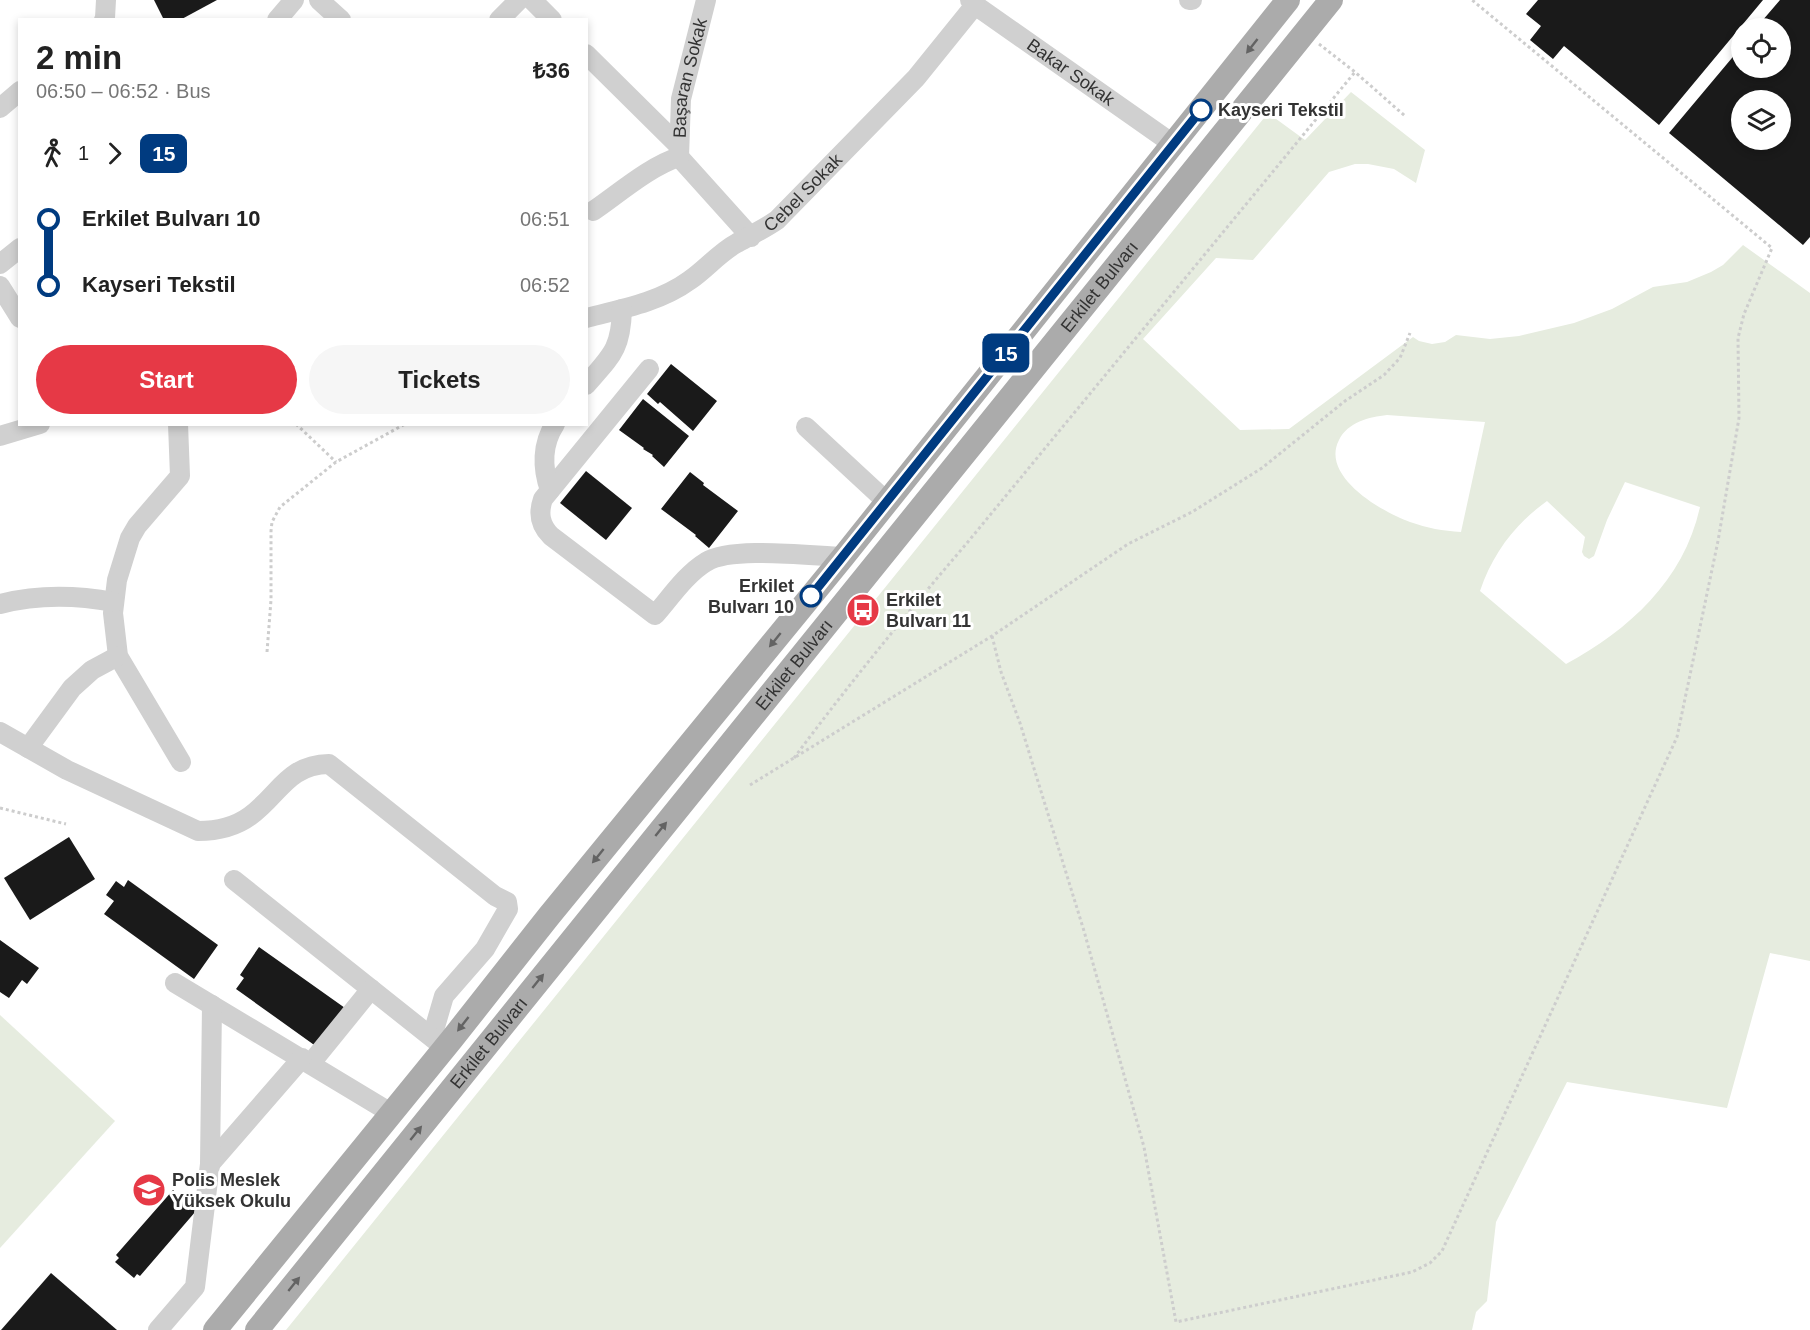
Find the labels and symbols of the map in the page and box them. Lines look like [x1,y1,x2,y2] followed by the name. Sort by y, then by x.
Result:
[670,15,711,138] street label: Başaran Sokak
[1023,35,1119,110] street label: Bakar Sokak
[1246,38,1258,53] one-way arrow
[1190,99,1212,121] marker: Kayseri Tekstil
[1218,100,1344,120] place label: Kayseri Tekstil
[760,149,847,236] street label: Cebel Sokak
[1057,237,1142,336] street label: Erkilet Bulvarı
[979,334,1033,372] line badge: 15
[708,576,794,617] place label: Erkilet Bulvarı 10
[800,585,822,607] marker: Erkilet Bulvarı 10
[886,590,971,631] place label: Erkilet Bulvarı 11
[845,592,881,628] bus stop icon: Erkilet Bulvarı 11
[751,615,837,714] street label: Erkilet Bulvarı
[769,632,782,648] one-way arrow
[654,822,667,837] one-way arrow
[592,848,605,864] one-way arrow
[532,973,545,989] one-way arrow
[446,993,532,1092] street label: Erkilet Bulvarı
[458,1017,470,1032] one-way arrow
[409,1125,421,1140] one-way arrow
[172,1170,291,1211] place label: Polis Meslek Yüksek Okulu
[131,1172,167,1208] school or university icon: Polis Meslek Yüksek Okulu
[287,1277,299,1292] one-way arrow

